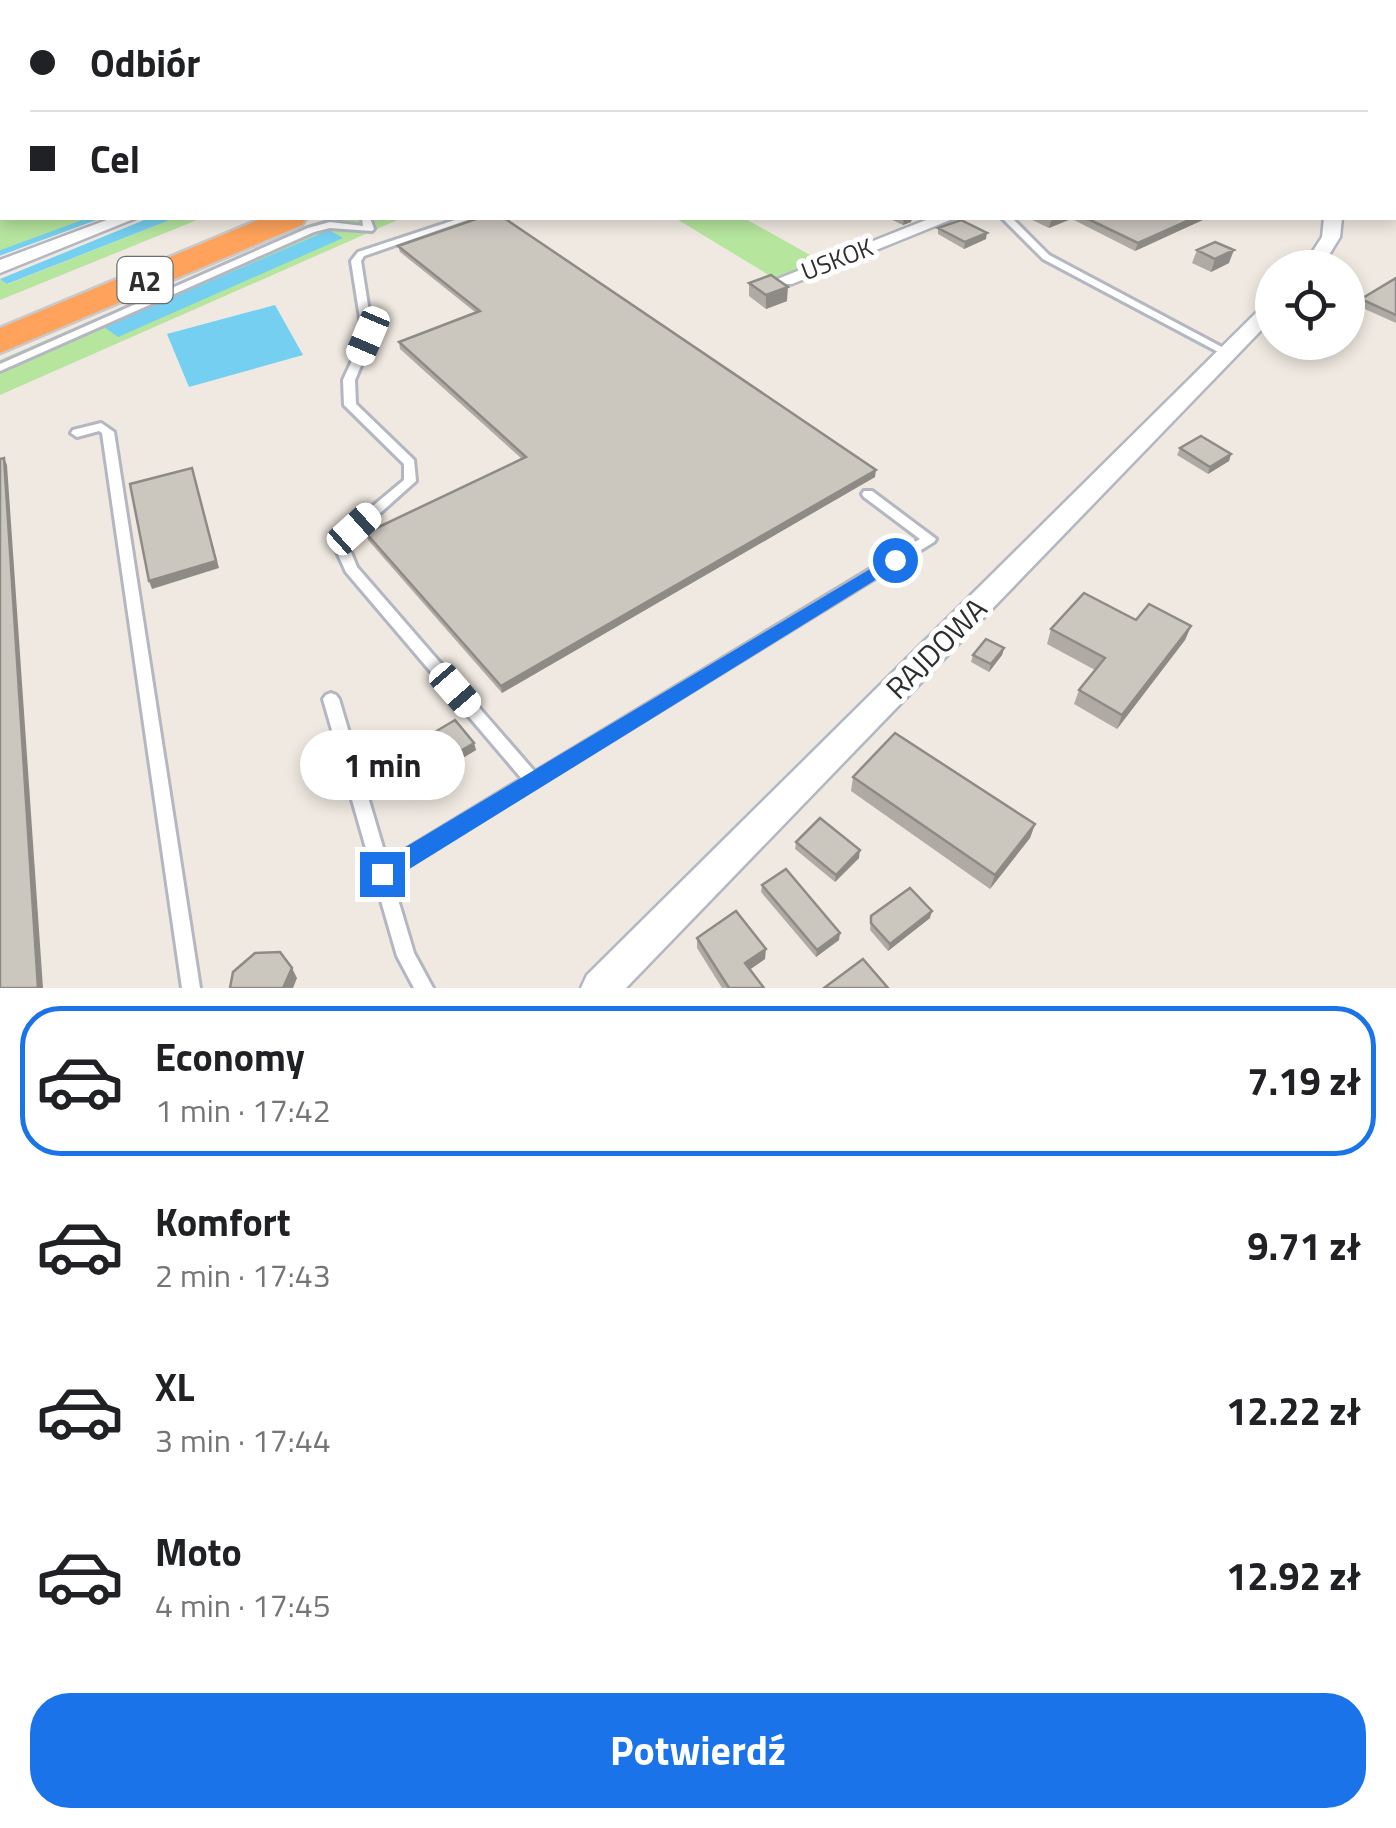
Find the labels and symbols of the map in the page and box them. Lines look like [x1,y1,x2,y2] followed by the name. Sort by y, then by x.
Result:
[796,228,878,290] street label: USKOK
[118,257,172,303] road number: A2
[342,303,394,369] car
[322,498,386,560] car
[873,538,918,583] route start
[875,587,997,709] street label: RAJDOWA
[424,658,486,722] car
[300,729,464,799] callout: 1 min
[360,852,405,897] route end

